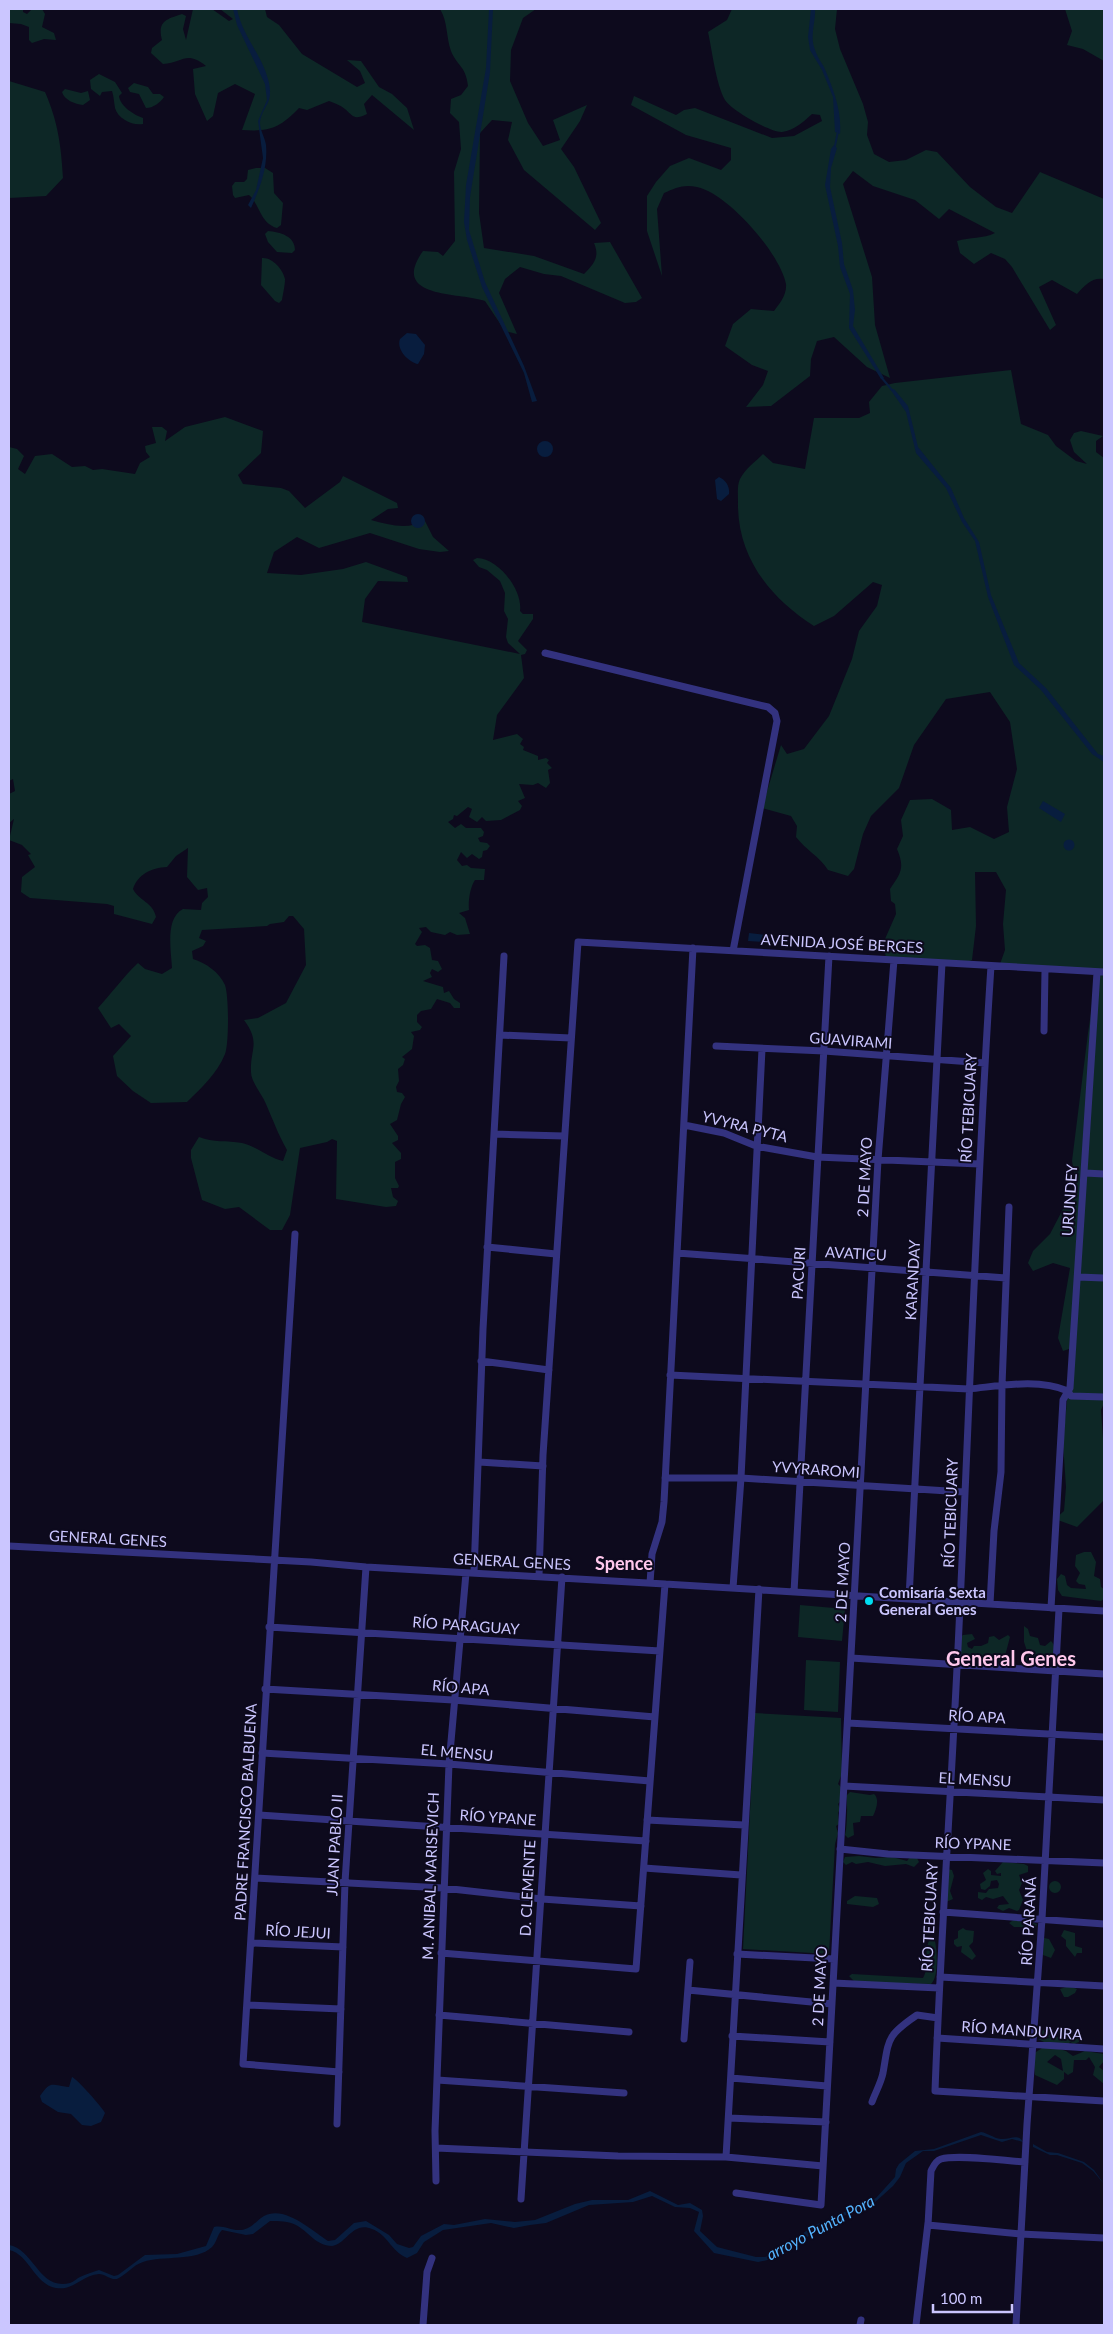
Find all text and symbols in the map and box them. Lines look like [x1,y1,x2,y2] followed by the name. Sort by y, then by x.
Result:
[760,930,924,956] street label: AVENIDA JOSÉ BERGES
[809,1028,893,1052] street label: GUAVIRAMI
[956,1052,980,1163] street label: RÍO TEBICUARY
[700,1107,791,1146] street label: YVYRA PYTA
[853,1136,875,1218] street label: 2 DE MAYO
[1058,1163,1081,1237] street label: URUNDEY
[901,1239,923,1321] street label: KARANDAY
[825,1242,887,1264] street label: AVATICU
[788,1246,808,1300] street label: PACURI
[772,1457,860,1481] street label: YVYRAROMI
[939,1457,961,1568] street label: RÍO TEBICUARY
[48,1526,168,1550] street label: GENERAL GENES
[831,1541,853,1623] street label: 2 DE MAYO
[452,1549,572,1573] street label: GENERAL GENES
[595,1552,653,1574] district label: Spence
[879,1583,986,1618] place label: Comisaría Sexta General Genes
[863,1595,875,1607] marker: Comisaría Sexta General Genes
[412,1612,521,1638] street label: RÍO PARAGUAY
[946,1646,1076,1670] district label: General Genes
[432,1676,491,1699] street label: RÍO APA
[230,1702,260,1921] street label: PADRE FRANCISCO BALBUENA
[948,1706,1007,1727] street label: RÍO APA
[420,1740,494,1764] street label: EL MENSU
[938,1768,1012,1790] street label: EL MENSU
[418,1792,442,1960] street label: M. ANIBAL MARISEVICH
[322,1794,346,1896] street label: JUAN PABLO II
[459,1805,537,1829] street label: RÍO YPANE
[934,1833,1012,1853] street label: RÍO YPANE
[515,1839,539,1937] street label: D. CLEMENTE
[917,1861,941,1972] street label: RÍO TEBICUARY
[1017,1875,1039,1966] street label: RÍO PARANÁ
[265,1920,331,1942] street label: RÍO JEJUI
[808,1945,830,2027] street label: 2 DE MAYO
[961,2017,1084,2043] street label: RÍO MANDUVIRA
[763,2191,877,2263] water label: arroyo Punta Pora
[933,2282,1012,2314] scale bar
[940,2289,982,2307] text: 100 m

